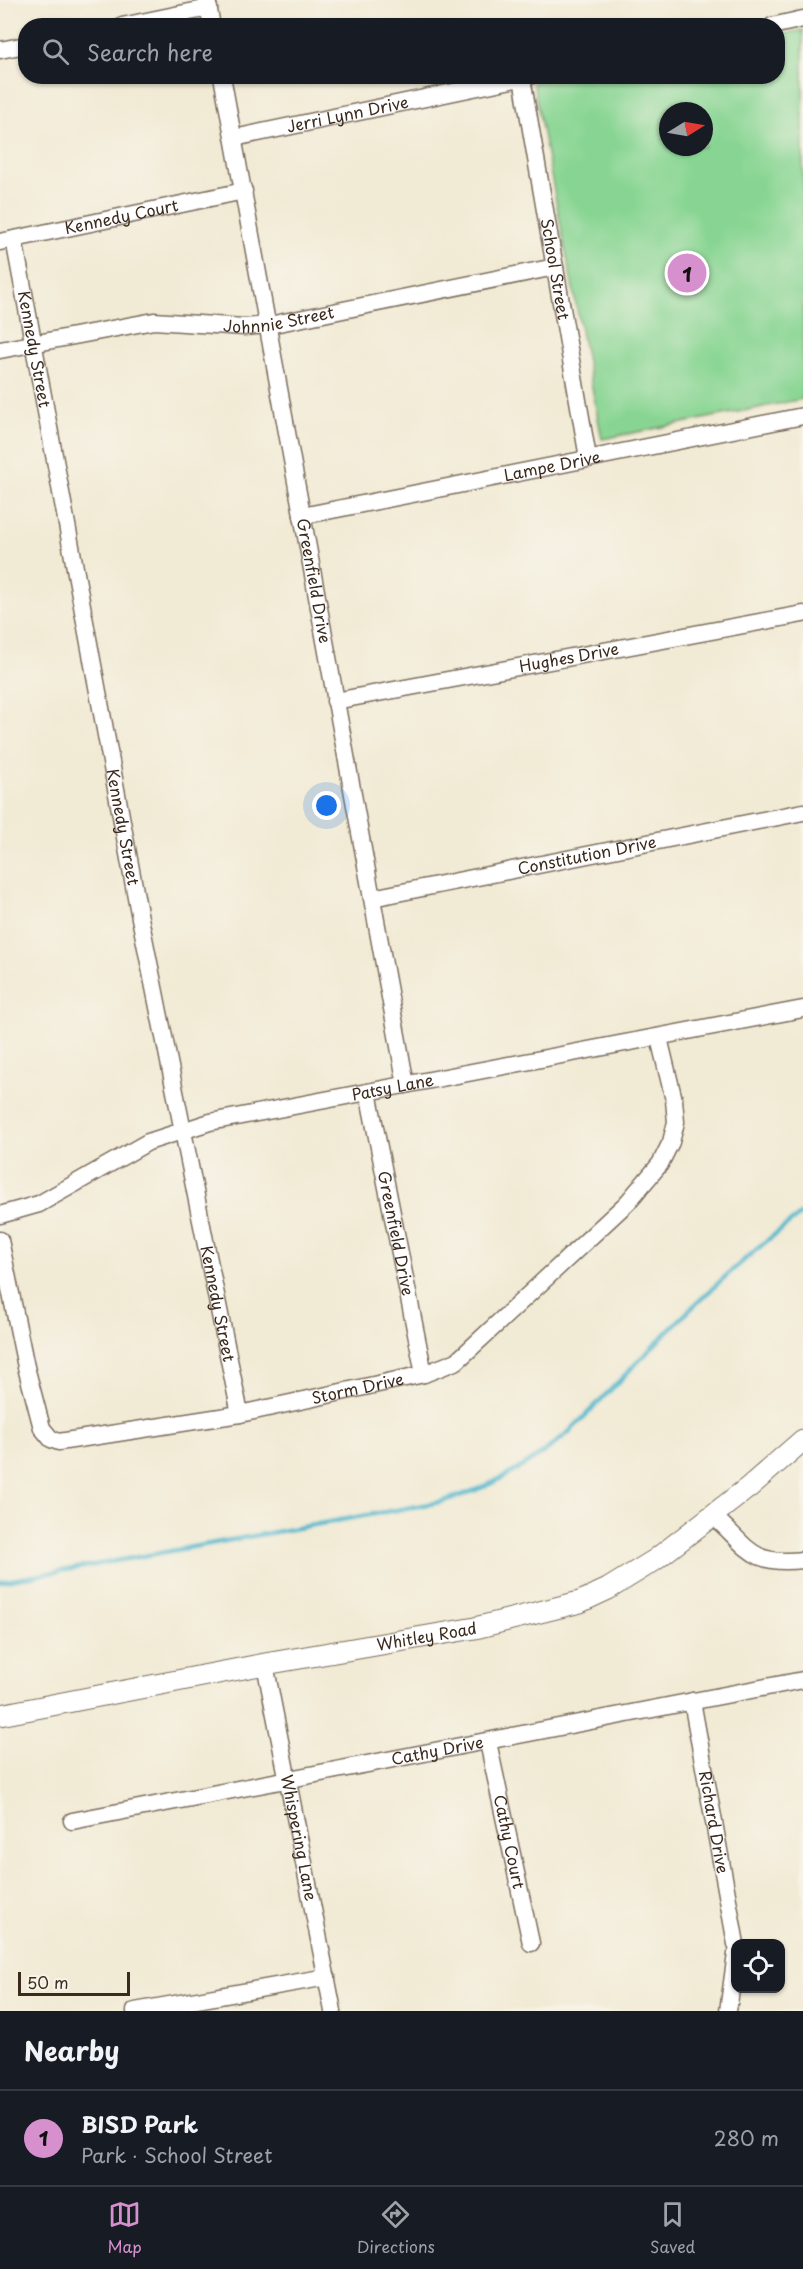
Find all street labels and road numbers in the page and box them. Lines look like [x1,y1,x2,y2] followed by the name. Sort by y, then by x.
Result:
[284,89,410,138] street label: Jerri Lynn Drive
[62,192,181,239] street label: Kennedy Court
[536,216,577,322] street label: School Street
[13,289,58,410] street label: Kennedy Street
[222,299,336,338] street label: Johnnie Street
[502,444,602,486] street label: Lampe Drive
[292,516,338,645] street label: Greenfield Drive
[517,635,621,678] street label: Hughes Drive
[101,767,147,888] street label: Kennedy Street
[515,829,658,880] street label: Constitution Drive
[349,1067,436,1106] street label: Patsy Lane
[373,1169,421,1297] street label: Greenfield Drive
[195,1243,242,1364] street label: Kennedy Street
[309,1366,406,1409] street label: Storm Drive
[375,1615,478,1656] street label: Whitley Road
[389,1729,485,1770] street label: Cathy Drive
[694,1768,736,1875] street label: Richard Drive
[276,1772,324,1903] street label: Whispering Lane
[489,1792,532,1891] street label: Cathy Court

